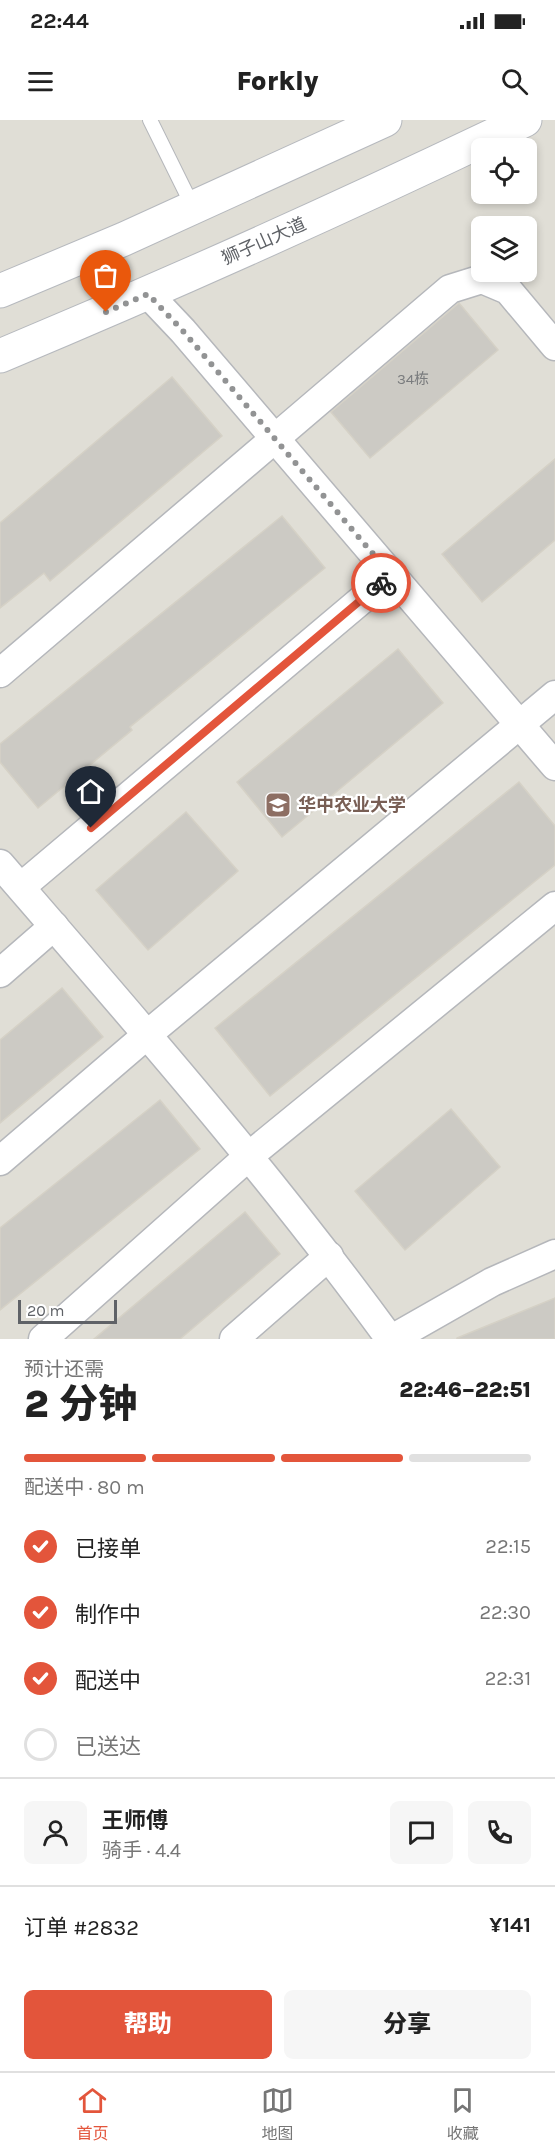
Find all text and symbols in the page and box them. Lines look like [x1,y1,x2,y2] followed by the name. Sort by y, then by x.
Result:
[30,8,89,34] text: 22:44
[24,65,57,98] icon: menu
[236,65,319,97] text: Forkly
[498,65,531,98] icon: search
[471,138,537,282] map controls
[471,138,537,204] button: locate
[218,213,310,269] street label: 狮子山大道
[471,216,537,282] button: layers
[80,250,131,312] pin
[89,259,122,292] icon: bag
[397,370,429,388] house number: 34栋
[351,553,411,613] courier
[365,567,398,600] icon: bike
[65,766,116,828] pin
[74,775,107,808] icon: home
[263,790,293,820] school or university icon: 华中农业大学
[298,794,406,816] place label: 华中农业大学
[18,1297,117,1324] scale bar
[27,1301,65,1320] text: 20 m
[24,1358,104,1381] text: 预计还需
[399,1377,531,1403] text: 22:46–22:51
[24,1381,137,1427] text: 2 分钟
[24,1476,145,1499] text: 配送中 · 80 m
[24,1530,57,1563] icon: check
[485,1535,531,1558] text: 22:15
[75,1536,141,1562] text: 已接单
[24,1596,57,1629] icon: check
[480,1601,531,1624] text: 22:30
[75,1602,141,1628] text: 制作中
[24,1662,57,1695] icon: check
[485,1667,531,1690] text: 22:31
[75,1668,141,1694] text: 配送中
[75,1734,141,1760] text: 已送达
[24,1801,87,1864] button: person
[390,1801,453,1864] button: chat
[468,1801,531,1864] button: phone
[102,1808,168,1834] text: 王师傅
[102,1839,181,1862] text: 骑手 · 4.4
[489,1912,531,1938] text: ¥141
[24,1915,139,1941] text: 订单 #2832
[24,1990,272,2059] button: 帮助
[284,1990,531,2059] button: 分享
[76,2084,109,2144] tab: 首页
[261,2084,294,2144] tab: 地图
[446,2084,479,2144] tab: 收藏

